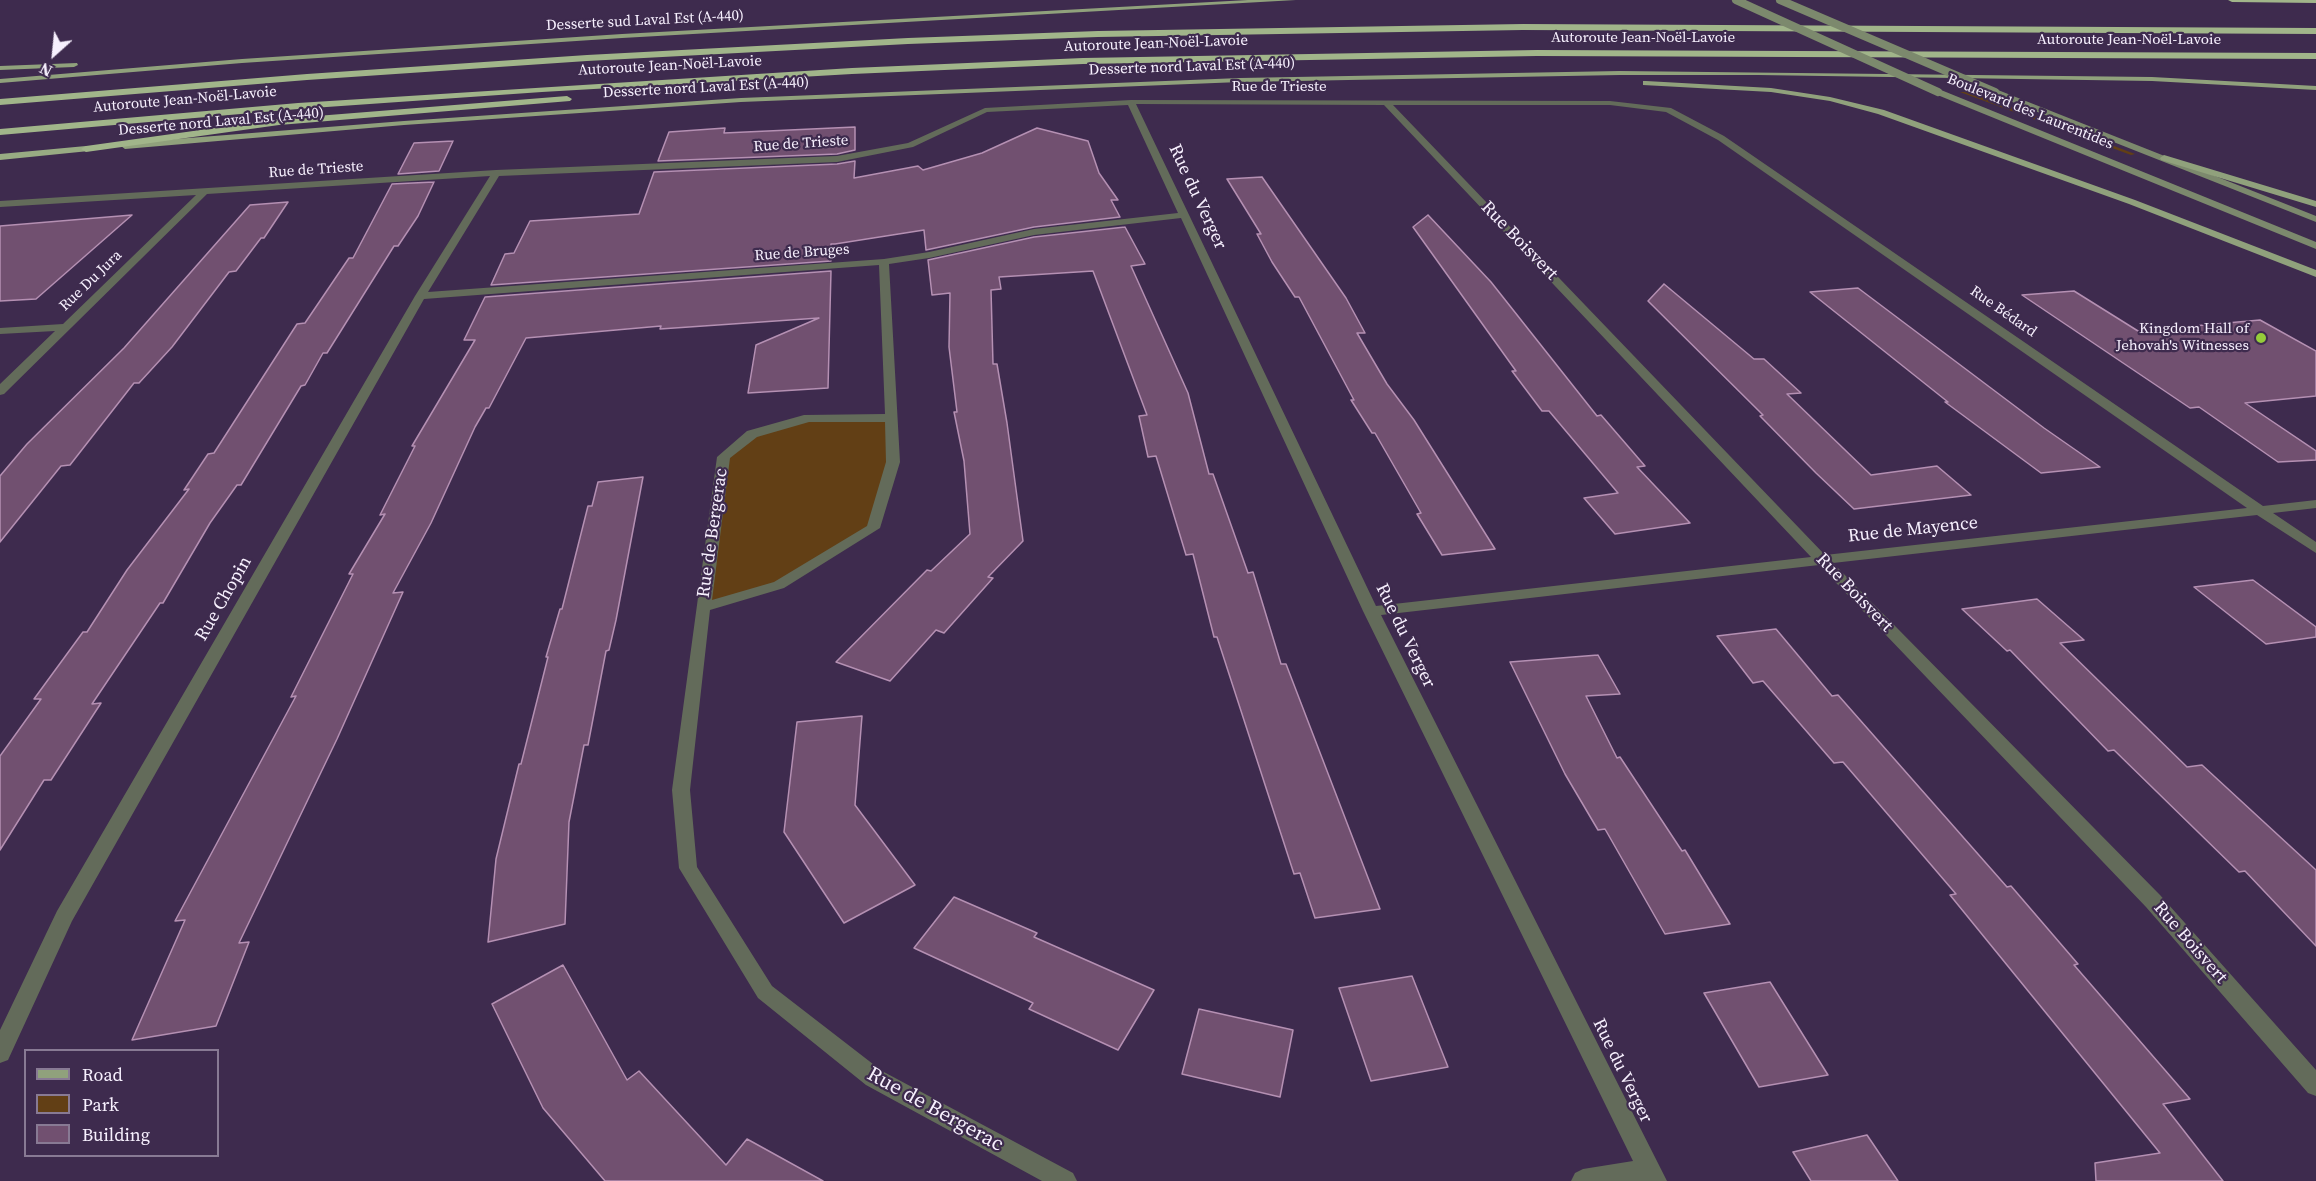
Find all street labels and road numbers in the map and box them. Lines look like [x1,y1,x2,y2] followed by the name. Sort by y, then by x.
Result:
[546,7,744,35] street label: Desserte sud Laval Est (A-440)
[1551,29,1735,47] street label: Autoroute Jean-Noël-Lavoie
[2037,31,2221,49] street label: Autoroute Jean-Noël-Lavoie
[1064,32,1248,56] street label: Autoroute Jean-Noël-Lavoie
[578,52,762,80] street label: Autoroute Jean-Noël-Lavoie
[1088,54,1296,80] street label: Desserte nord Laval Est (A-440)
[1944,70,2116,154] street label: Boulevard des Laurentides
[602,74,810,102] street label: Desserte nord Laval Est (A-440)
[1231,78,1327,96] street label: Rue de Trieste
[92,83,278,117] street label: Autoroute Jean-Noël-Lavoie
[117,104,325,140] street label: Desserte nord Laval Est (A-440)
[753,132,849,156] street label: Rue de Trieste
[1163,141,1231,253] street label: Rue du Verger
[268,158,364,182] street label: Rue de Trieste
[1476,197,1562,285] street label: Rue Boisvert
[754,241,850,265] street label: Rue de Bruges
[56,247,126,315] street label: Rue Du Jura
[1966,283,2040,341] street label: Rue Bédard
[693,467,733,599] street label: Rue de Bergerac
[1847,512,1979,548] street label: Rue de Mayence
[1811,549,1897,637] street label: Rue Boisvert
[191,553,257,645] street label: Rue Chopin
[1370,580,1440,692] street label: Rue du Verger
[2149,898,2231,988] street label: Rue Boisvert
[1587,1015,1657,1127] street label: Rue du Verger
[862,1062,1008,1158] street label: Rue de Bergerac

